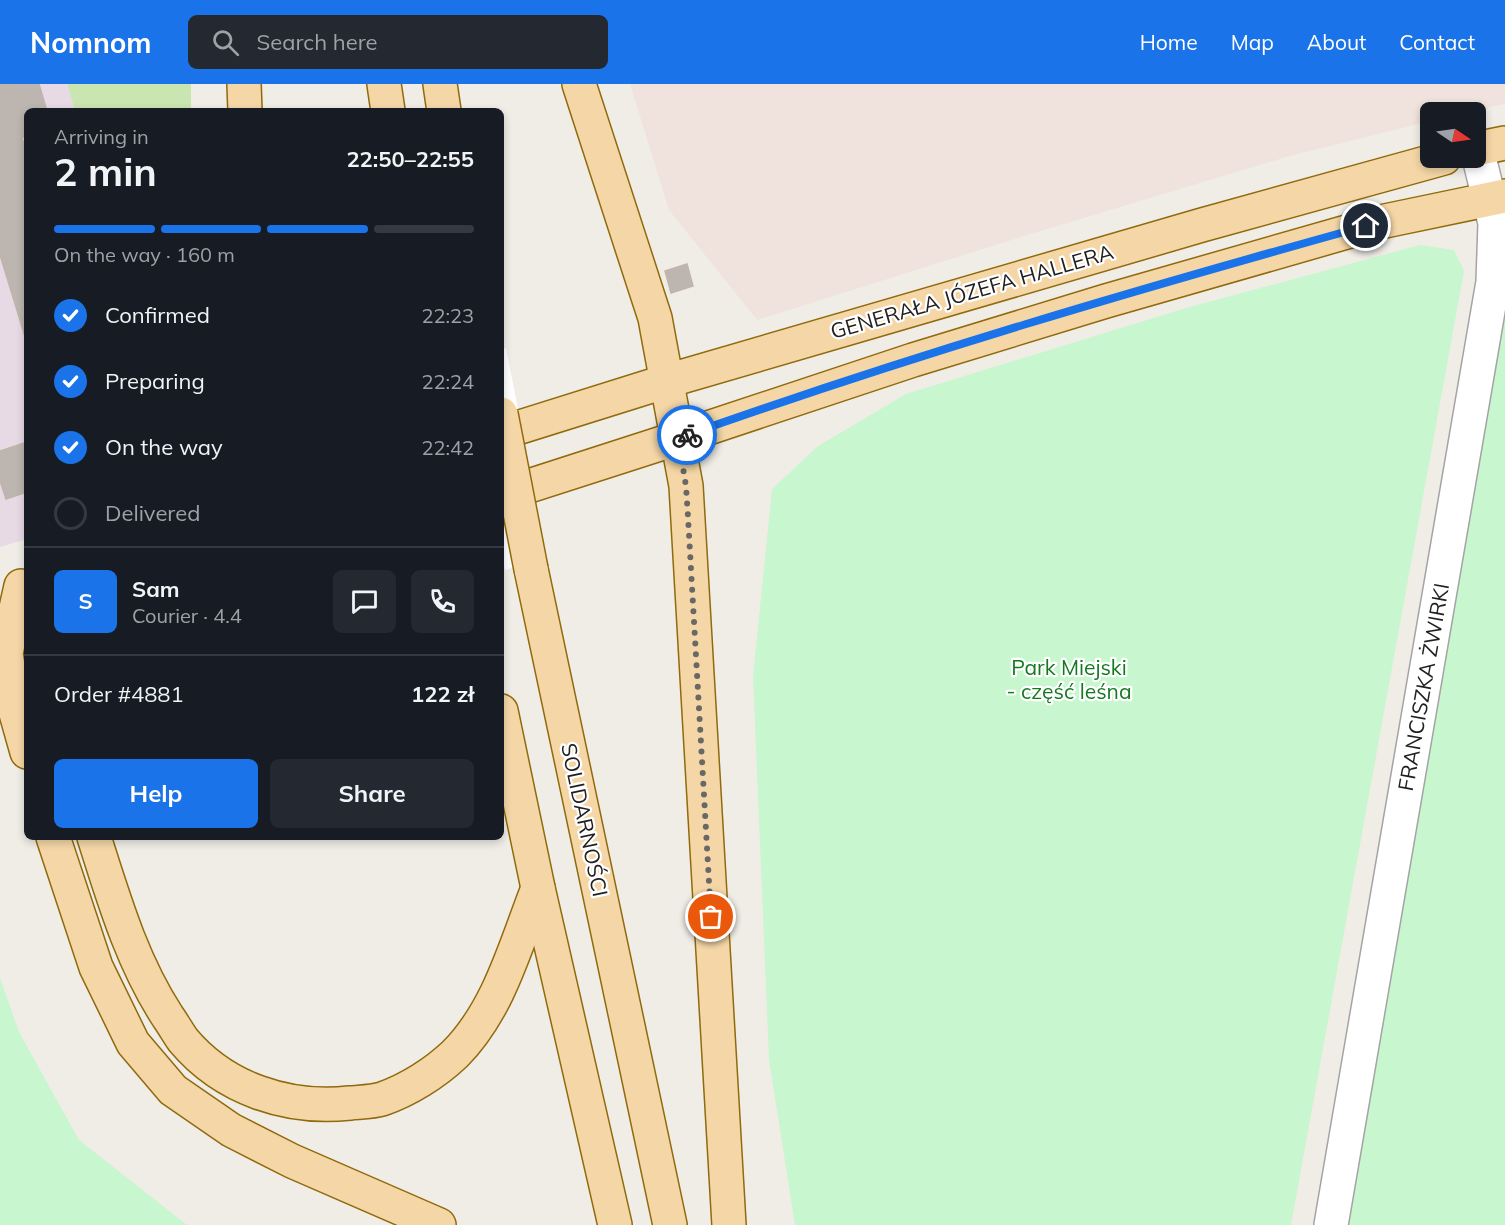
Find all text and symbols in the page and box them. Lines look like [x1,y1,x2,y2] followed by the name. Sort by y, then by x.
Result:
[188,15,608,69] search box
[30,25,152,60] text: Nomnom
[209,26,242,59] icon: search
[257,28,377,56] text: Search here
[1140,29,1198,55] text: Home
[1231,29,1274,55] text: Map
[1307,29,1366,55] text: About
[1399,29,1475,55] text: Contact
[1420,102,1486,168] north arrow
[1420,102,1486,168] map controls
[54,124,149,149] text: Arriving in
[346,145,474,173] text: 22:50–22:55
[54,147,157,196] text: 2 min
[1340,200,1391,251] pin
[1349,209,1382,242] icon: home
[827,238,1117,344] street label: GENERAŁA JÓZEFA HALLERA
[54,242,235,267] text: On the way · 160 m
[54,299,87,332] icon: check
[105,301,210,329] text: Confirmed
[421,303,474,328] text: 22:23
[54,365,87,398] icon: check
[105,367,205,395] text: Preparing
[421,369,474,394] text: 22:24
[657,405,717,465] courier
[671,419,704,452] icon: bike
[54,431,87,464] icon: check
[105,433,223,461] text: On the way
[421,435,474,460] text: 22:42
[105,499,200,527] text: Delivered
[333,570,396,633] button: chat
[411,570,474,633] button: phone
[132,575,180,603] text: Sam
[1392,581,1454,793] street label: FRANCISZKA ŻWIRKI
[78,587,93,615] text: S
[132,603,242,628] text: Courier · 4.4
[1006,654,1132,704] park label: Park Miejski - część leśna
[54,680,184,708] text: Order #4881
[411,680,474,708] text: 122 zł
[556,741,614,899] street label: SOLIDARNOŚCI
[54,759,258,828] button: Help
[270,759,474,828] button: Share
[685,891,736,942] pin
[694,900,727,933] icon: bag

